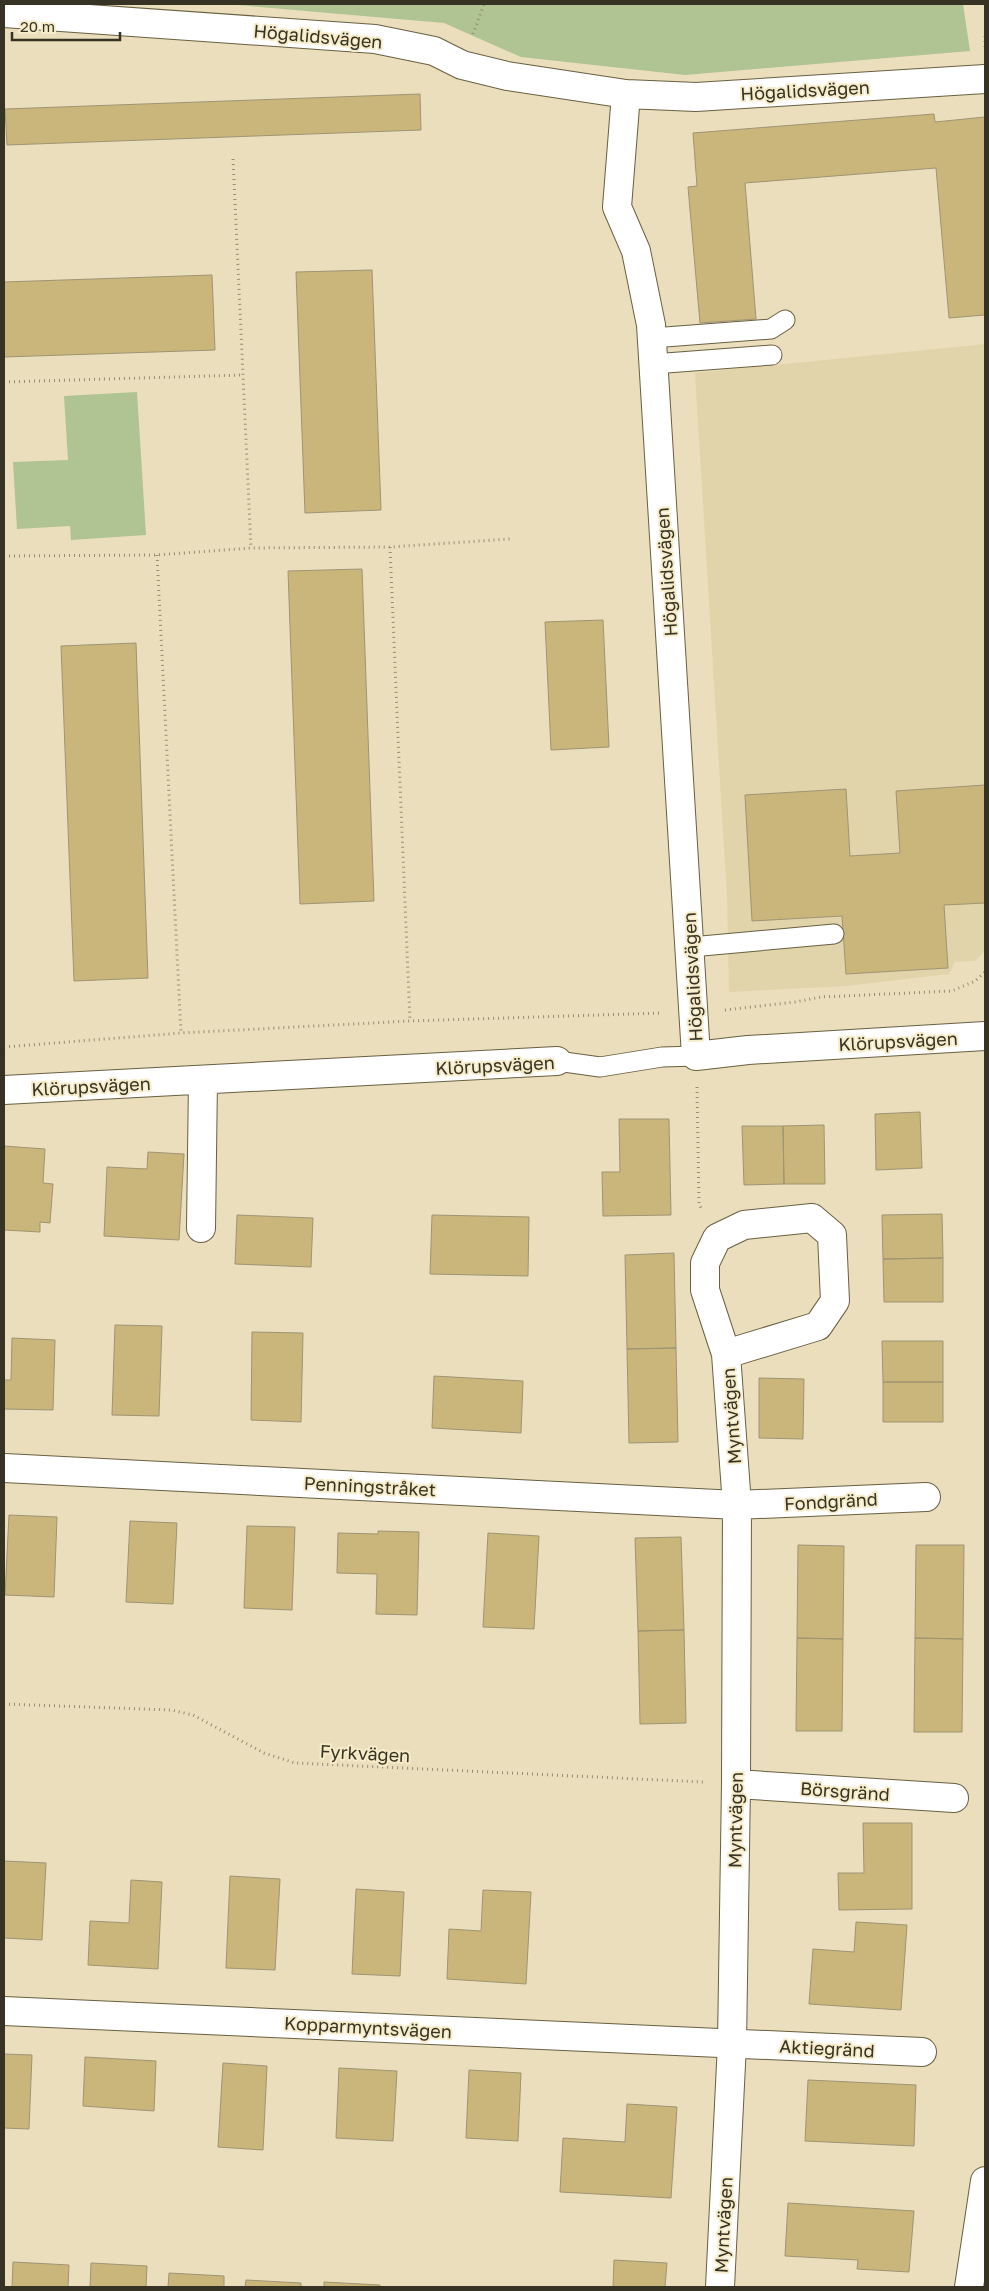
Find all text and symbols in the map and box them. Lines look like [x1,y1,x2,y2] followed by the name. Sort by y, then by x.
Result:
[12,10,120,42] scale bar
[20,17,55,35] text: 20 m
[253,19,383,53] street label: Högalidsvägen
[740,76,870,104] street label: Högalidsvägen
[651,507,681,637] street label: Högalidsvägen
[678,912,706,1042] street label: Högalidsvägen
[838,1027,958,1055] street label: Klörupsvägen
[435,1051,555,1079] street label: Klörupsvägen
[31,1072,151,1100] street label: Klörupsvägen
[717,1367,745,1465] street label: Myntvägen
[303,1472,437,1500] street label: Penningstråket
[784,1488,878,1514] street label: Fondgränd
[319,1740,411,1766] street label: Fyrkvägen
[723,1772,747,1868] street label: Myntvägen
[800,1777,890,1805] street label: Börsgränd
[284,2012,452,2042] street label: Kopparmyntsvägen
[779,2035,875,2061] street label: Aktiegränd
[709,2176,737,2274] street label: Myntvägen

